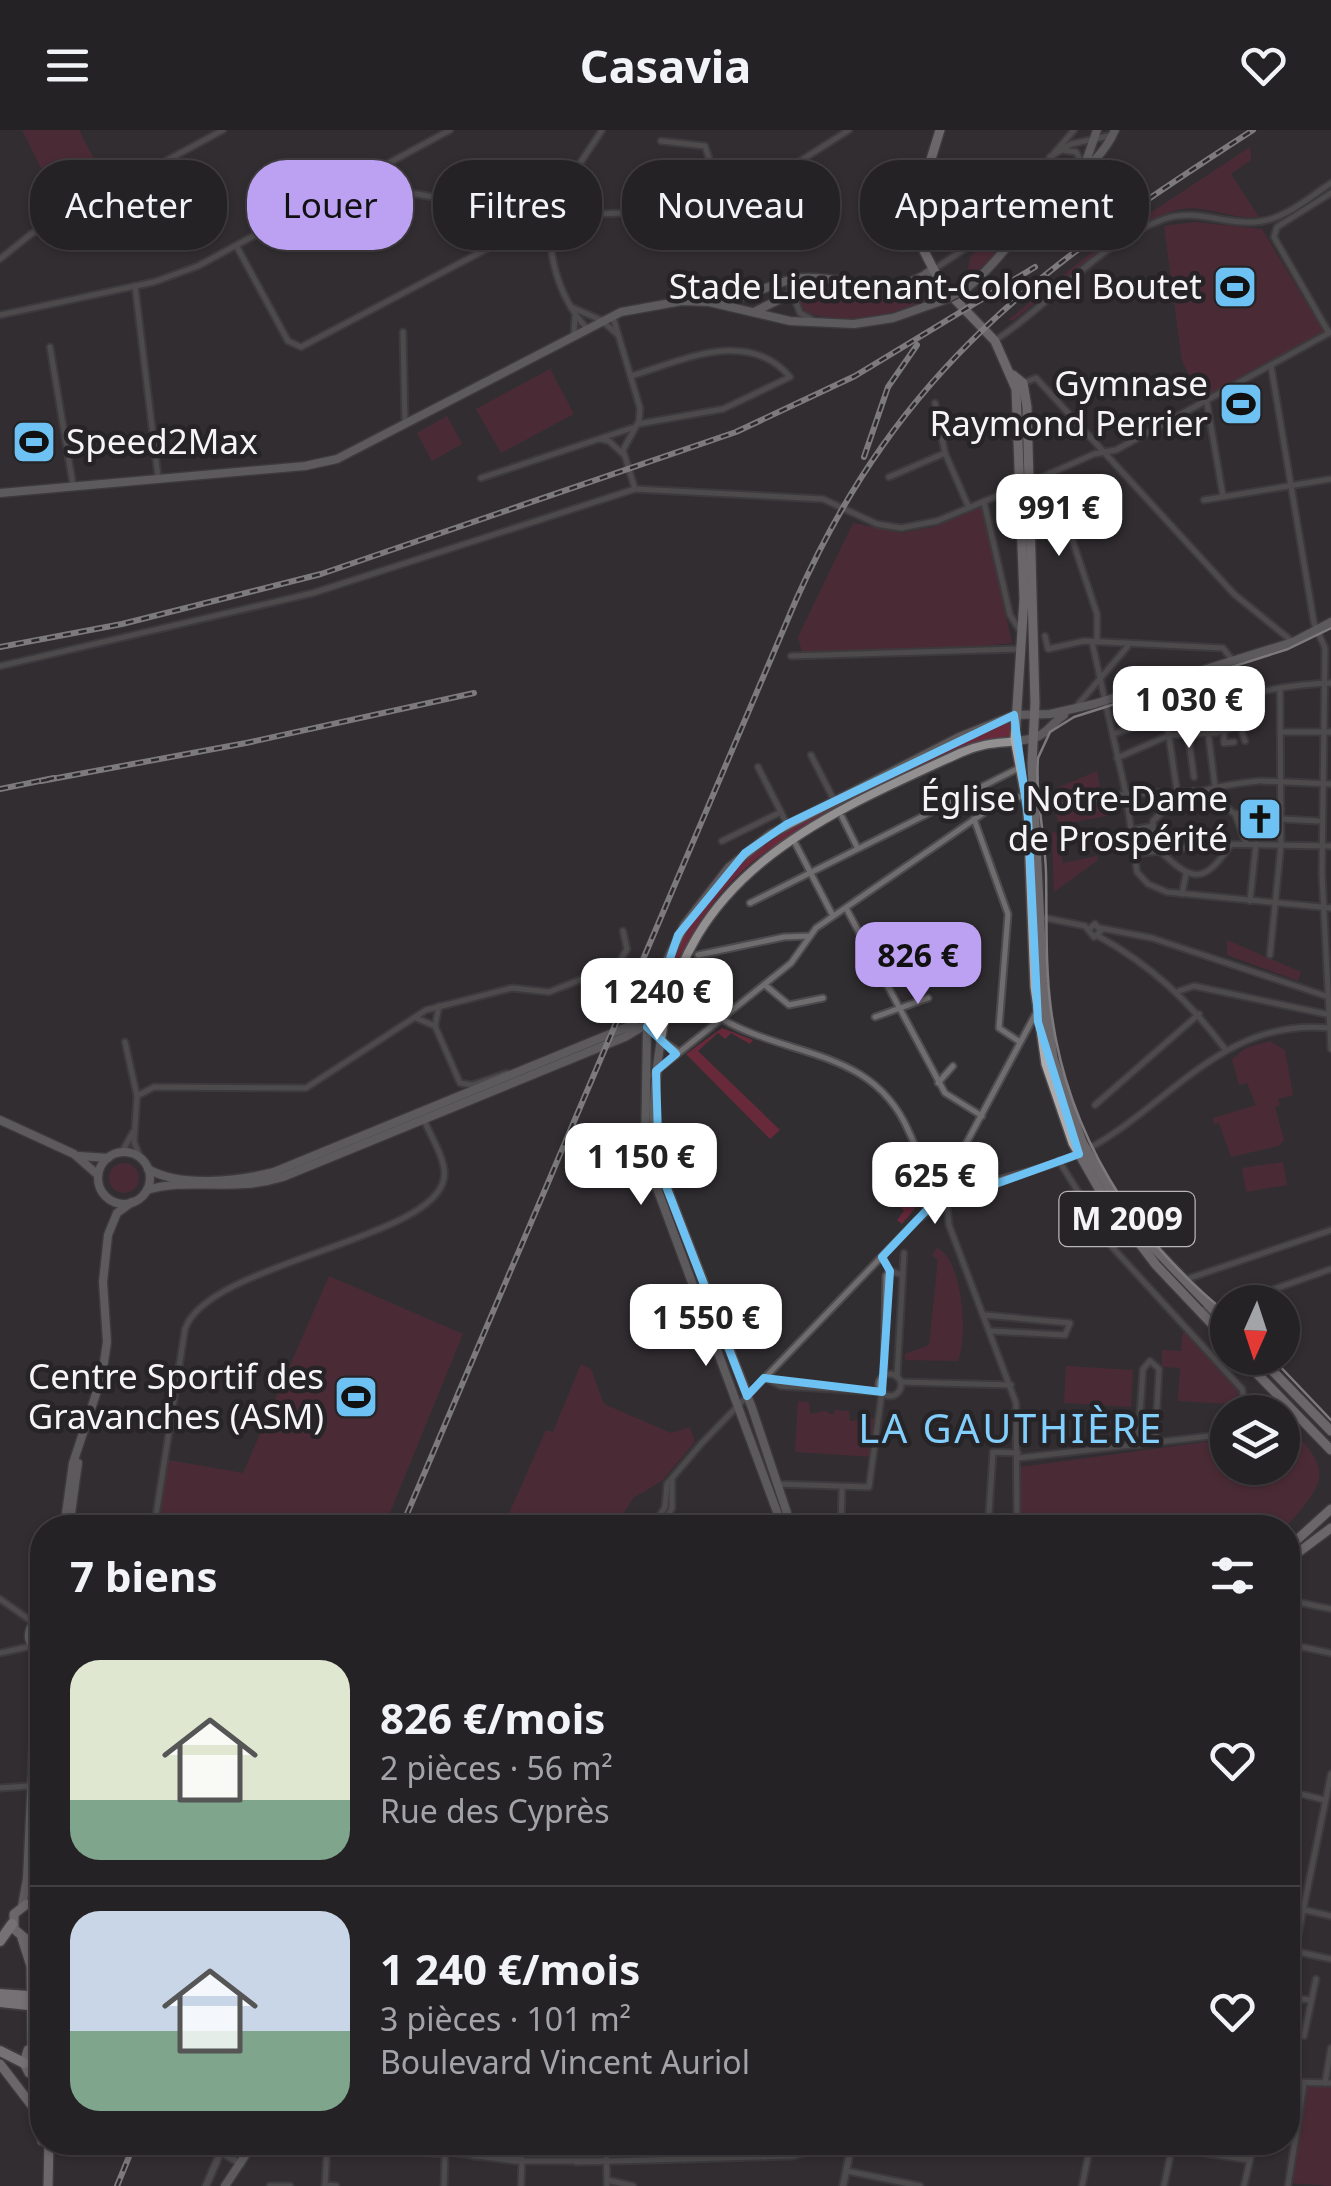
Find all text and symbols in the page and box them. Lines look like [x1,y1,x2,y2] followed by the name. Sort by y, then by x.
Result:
[580,35,751,96] text: Casavia
[40,38,95,93] icon: menu
[1236,38,1291,93] icon: heart
[30,160,227,250] chip: Acheter
[247,160,413,250] chip: Louer
[433,160,602,250] chip: Filtres
[622,160,840,250] chip: Nouveau
[860,160,1149,250] chip: Appartement
[669,262,1202,309] place label: Stade Lieutenant-Colonel Boutet
[1212,264,1258,310] sports icon: Stade Lieutenant-Colonel Boutet
[930,359,1208,446] place label: Gymnase Raymond Perrier
[1218,381,1264,427] sports icon: Gymnase Raymond Perrier
[66,417,258,464] place label: Speed2Max
[11,419,57,465] sports icon: Speed2Max
[989,474,1129,559] pin: 991 €
[1018,485,1100,528] text: 991 €
[1097,666,1281,751] pin: 1 030 €
[1135,677,1243,720] text: 1 030 €
[921,774,1228,861] place label: Église Notre-Dame de Prospérité
[1237,796,1283,842] church icon: Église Notre-Dame de Prospérité
[848,922,988,1007] pin: 826 €
[877,933,959,976] text: 826 €
[565,958,749,1043] pin: 1 240 €
[603,969,711,1012] text: 1 240 €
[549,1123,733,1208] pin: 1 150 €
[587,1134,695,1177] text: 1 150 €
[865,1142,1005,1227] pin: 625 €
[894,1153,976,1196] text: 625 €
[1060,1192,1194,1246] road number: M 2009
[614,1284,798,1369] pin: 1 550 €
[1210,1285,1300,1375] north arrow
[1210,1285,1300,1485] map controls
[652,1295,760,1338] text: 1 550 €
[28,1352,324,1439] place label: Centre Sportif des Gravanches (ASM)
[333,1374,379,1420] sports icon: Centre Sportif des Gravanches (ASM)
[1210,1395,1300,1485] button: layers
[858,1400,1164,1455] district label: LA GAUTHIÈRE
[70,1547,218,1604] text: 7 biens
[1205,1548,1260,1603] icon: filters
[380,1689,605,1746] text: 826 €/mois
[150,1700,270,1820] icon: home
[1205,1733,1260,1788] icon: heart
[380,1746,613,1789] text: 2 pièces · 56 m²
[380,1789,610,1832] text: Rue des Cyprès
[380,1940,640,1997] text: 1 240 €/mois
[150,1951,270,2071] icon: home
[1205,1984,1260,2039] icon: heart
[380,1997,631,2040] text: 3 pièces · 101 m²
[380,2040,750,2083] text: Boulevard Vincent Auriol

